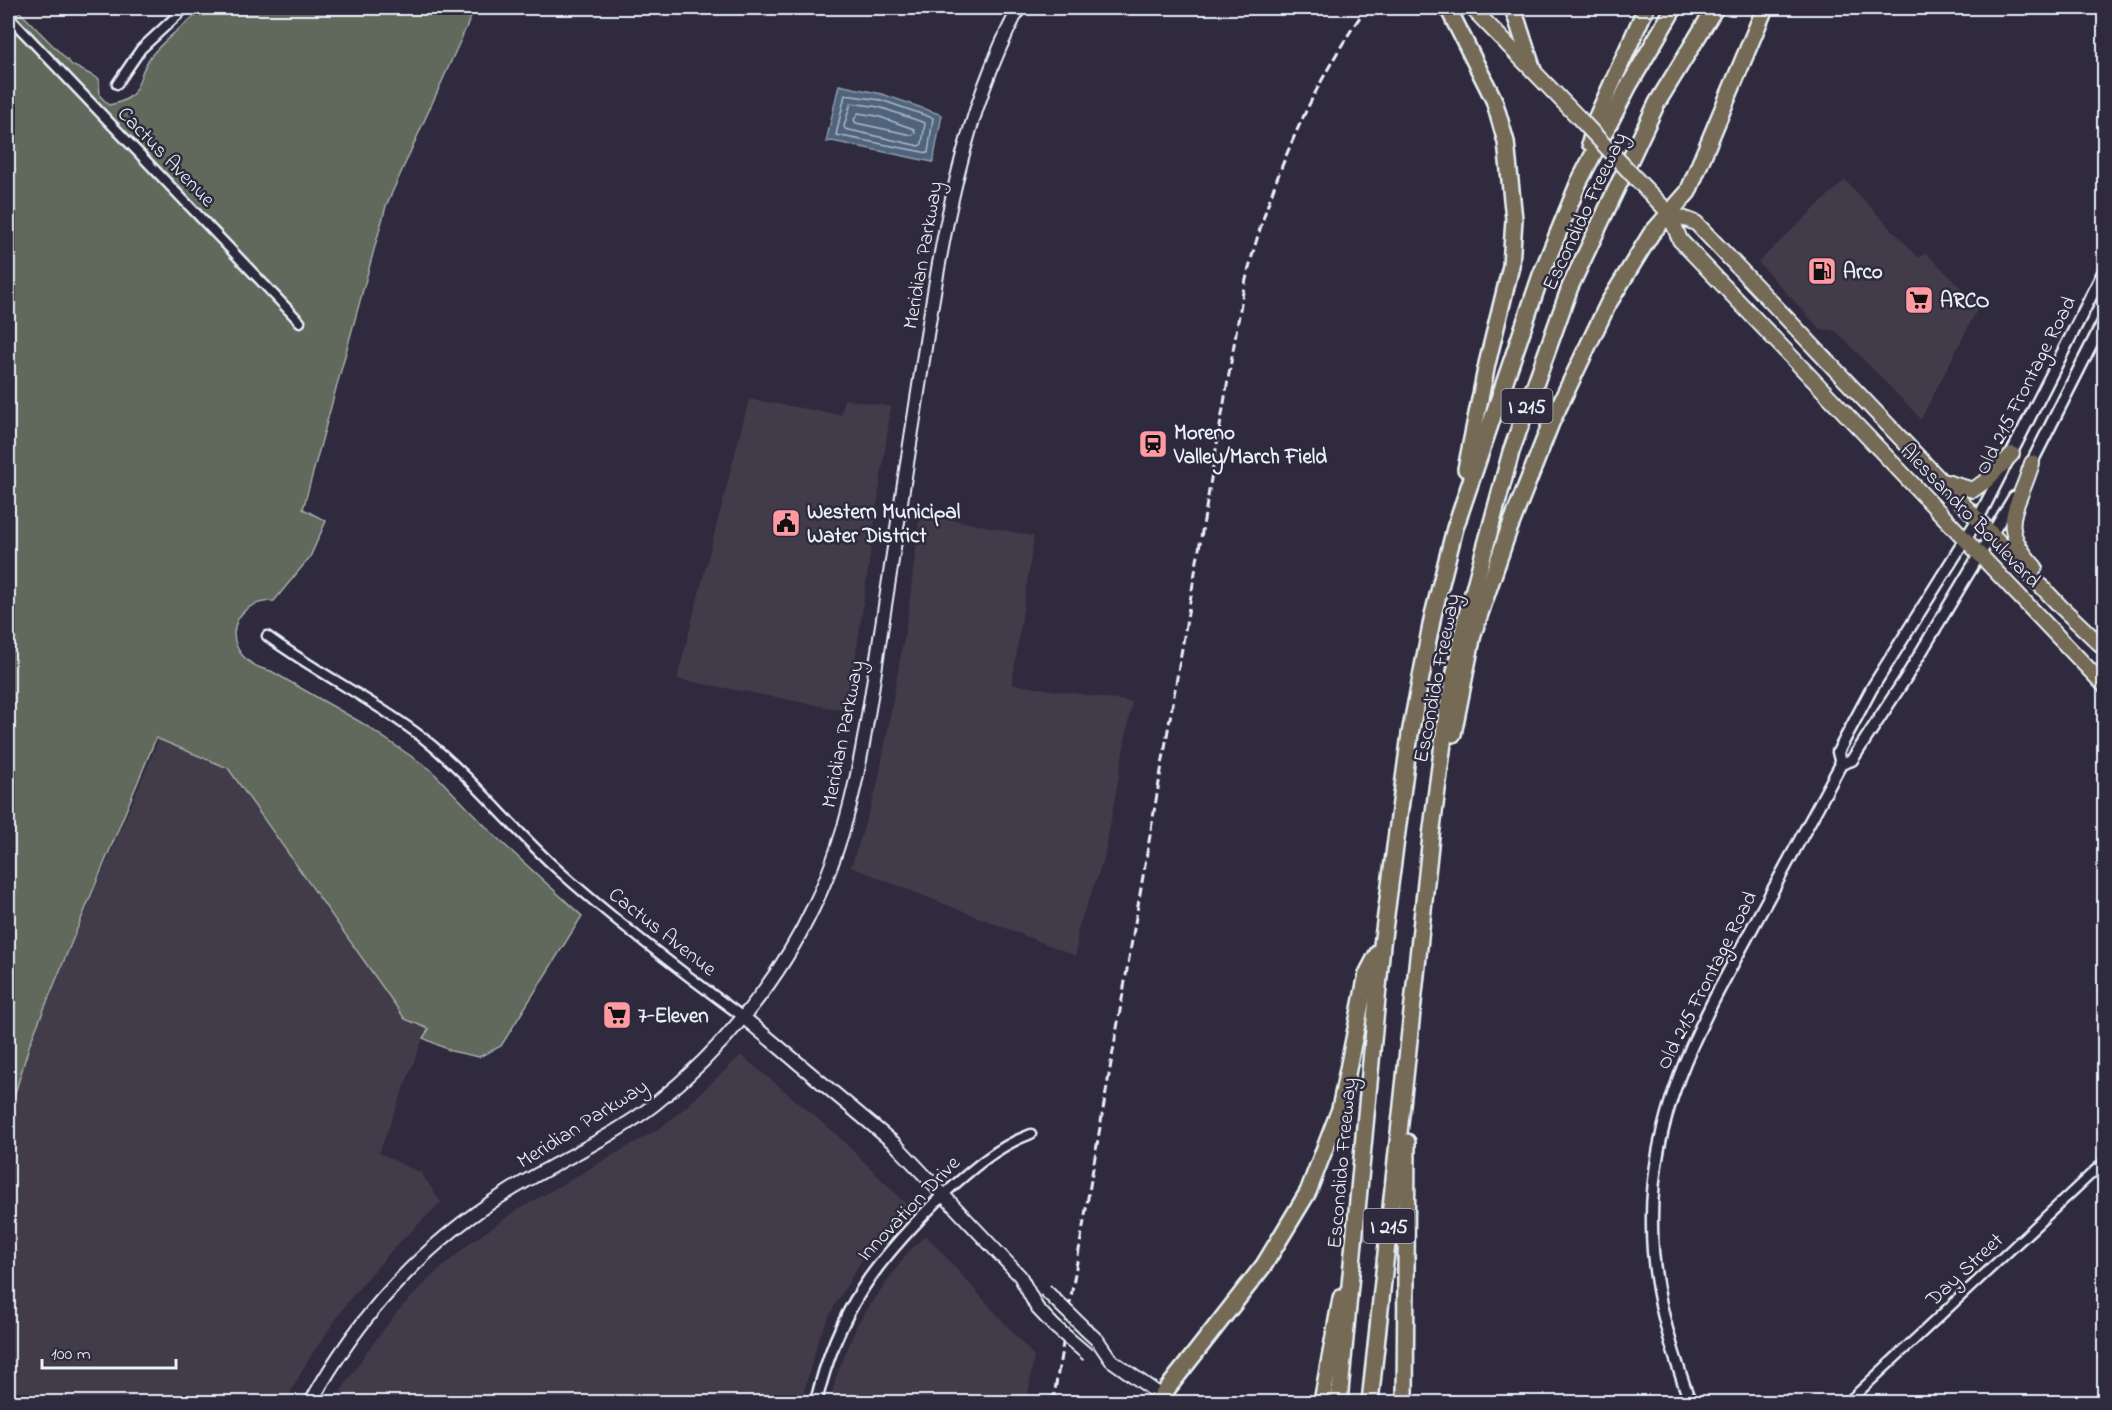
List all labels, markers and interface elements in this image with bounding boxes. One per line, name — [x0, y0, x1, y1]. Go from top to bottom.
street label: Cactus Avenue — [110, 100, 222, 215]
street label: Escondido Freeway — [1536, 128, 1637, 297]
street label: Meridian Parkway — [896, 179, 954, 332]
fuel station icon: Arco — [1806, 255, 1838, 287]
place label: Arco — [1843, 258, 1883, 288]
supermarket icon: ARCO — [1903, 284, 1935, 316]
place label: ARCO — [1940, 287, 1990, 317]
street label: Old 215 Frontage Road — [1969, 291, 2087, 481]
road number: I 215 — [1502, 389, 1552, 423]
place label: Moreno Valley/March Field — [1173, 419, 1327, 475]
station icon: Moreno Valley/March Field — [1137, 428, 1169, 460]
street label: Alessandro Boulevard — [1892, 437, 2047, 596]
place label: Western Municipal Water District — [807, 498, 961, 552]
public building icon: Western Municipal Water District — [770, 507, 802, 539]
street label: Escondido Freeway — [1407, 591, 1471, 766]
street label: Meridian Parkway — [815, 658, 875, 811]
street label: Cactus Avenue — [601, 881, 723, 985]
street label: Old 215 Frontage Road — [1650, 886, 1768, 1076]
supermarket icon: 7-Eleven — [601, 999, 633, 1031]
place label: 7-Eleven — [638, 1002, 709, 1032]
street label: Meridian Parkway — [512, 1072, 656, 1179]
street label: Escondido Freeway — [1321, 1076, 1367, 1250]
street label: Innovation Drive — [851, 1149, 968, 1269]
road number: I 215 — [1364, 1209, 1414, 1243]
street label: Day Street — [1919, 1227, 2012, 1317]
scale bar — [42, 1332, 176, 1370]
text: 100 m — [51, 1342, 91, 1368]

